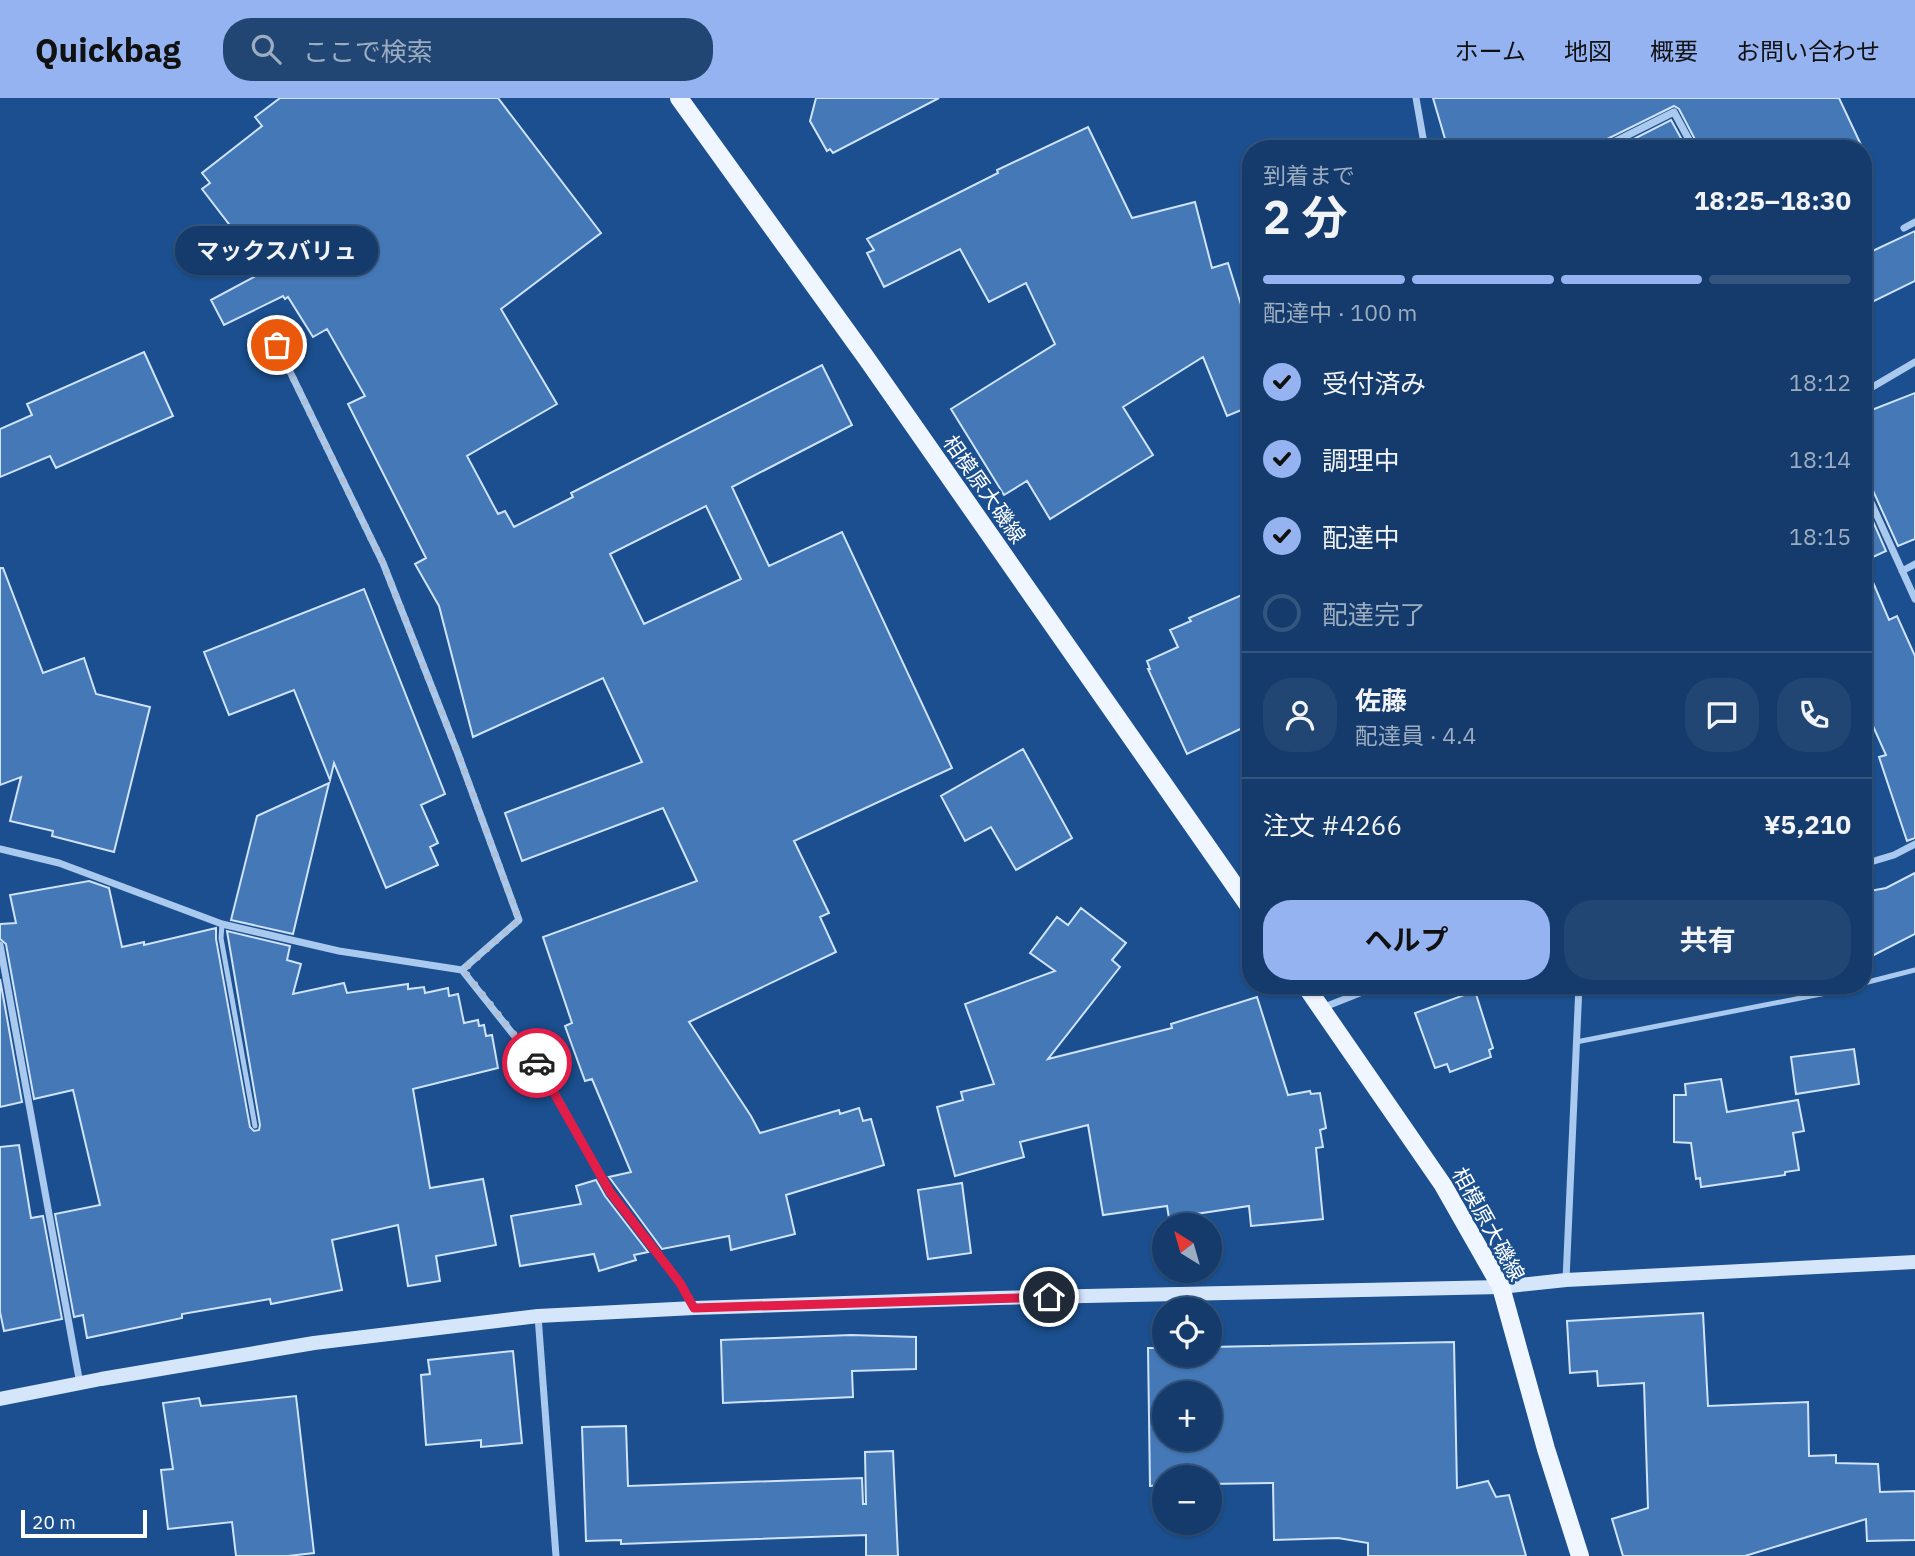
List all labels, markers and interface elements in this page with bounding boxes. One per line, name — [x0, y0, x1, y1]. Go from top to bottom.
search box — [223, 18, 713, 81]
text: Quickbag — [35, 28, 181, 71]
icon: search — [247, 30, 285, 68]
text: ここで検索 — [303, 34, 433, 68]
text: ホーム — [1455, 35, 1526, 67]
text: 地図 — [1564, 35, 1612, 67]
text: 概要 — [1650, 35, 1698, 67]
text: お問い合わせ — [1736, 35, 1880, 67]
text: 到着まで — [1263, 160, 1355, 190]
text: 18:25–18:30 — [1694, 183, 1851, 217]
text: 2 分 — [1263, 187, 1347, 247]
callout: マックスバリュ — [176, 226, 378, 275]
text: マックスバリュ — [196, 235, 357, 265]
text: 配達中 · 100 m — [1263, 297, 1417, 327]
pin — [247, 315, 307, 375]
icon: bag — [258, 326, 296, 364]
icon: check — [1263, 363, 1301, 401]
text: 受付済み — [1322, 366, 1426, 400]
text: 18:12 — [1789, 367, 1851, 397]
street label: 相模原大磯線 — [937, 429, 1033, 549]
icon: check — [1263, 440, 1301, 478]
text: 調理中 — [1322, 443, 1400, 477]
text: 18:14 — [1789, 444, 1851, 474]
icon: check — [1263, 517, 1301, 555]
text: 配達中 — [1322, 520, 1400, 554]
text: 18:15 — [1789, 521, 1851, 551]
text: 配達完了 — [1322, 597, 1426, 631]
button: person — [1263, 678, 1337, 752]
button: chat — [1685, 678, 1759, 752]
button: phone — [1777, 678, 1851, 752]
text: 佐藤 — [1355, 683, 1407, 717]
text: 配達員 · 4.4 — [1355, 720, 1476, 750]
text: ¥5,210 — [1764, 807, 1851, 841]
text: 注文 #4266 — [1263, 808, 1402, 842]
button: ヘルプ — [1263, 900, 1550, 980]
button: 共有 — [1564, 900, 1851, 980]
courier — [502, 1028, 572, 1098]
icon: car — [518, 1044, 556, 1082]
street label: 相模原大磯線 — [1446, 1162, 1532, 1286]
north arrow — [1152, 1213, 1222, 1283]
map controls — [1152, 1213, 1222, 1535]
pin — [1019, 1267, 1079, 1327]
icon: home — [1030, 1278, 1068, 1316]
button: locate — [1152, 1297, 1222, 1367]
button: + — [1152, 1381, 1222, 1451]
button: − — [1152, 1465, 1222, 1535]
scale bar — [21, 1507, 147, 1539]
text: 20 m — [32, 1510, 76, 1534]

